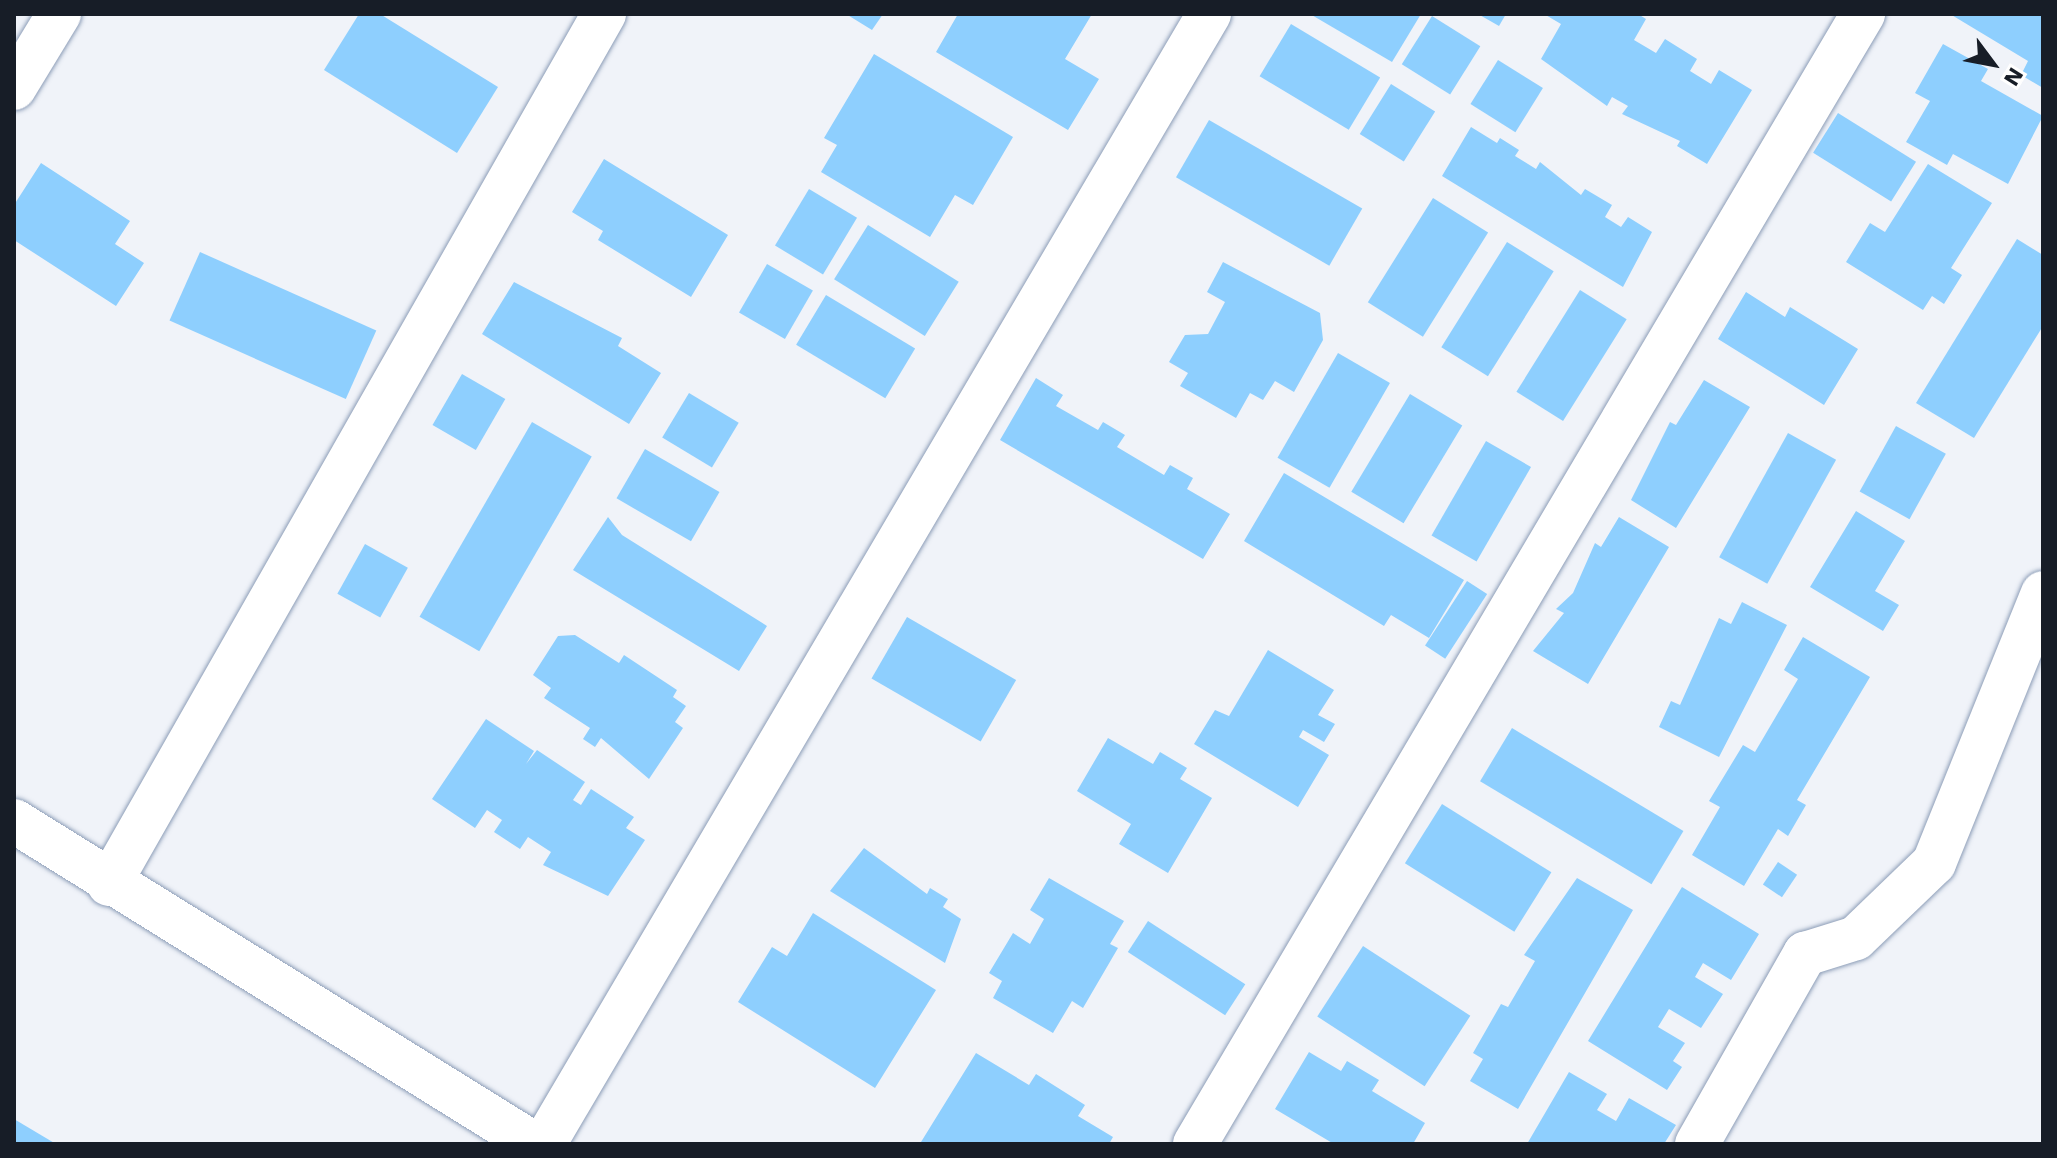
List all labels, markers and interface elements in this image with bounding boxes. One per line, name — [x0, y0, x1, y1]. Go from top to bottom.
north arrow — [1953, 24, 2033, 104]
text: N — [1999, 63, 2029, 91]

